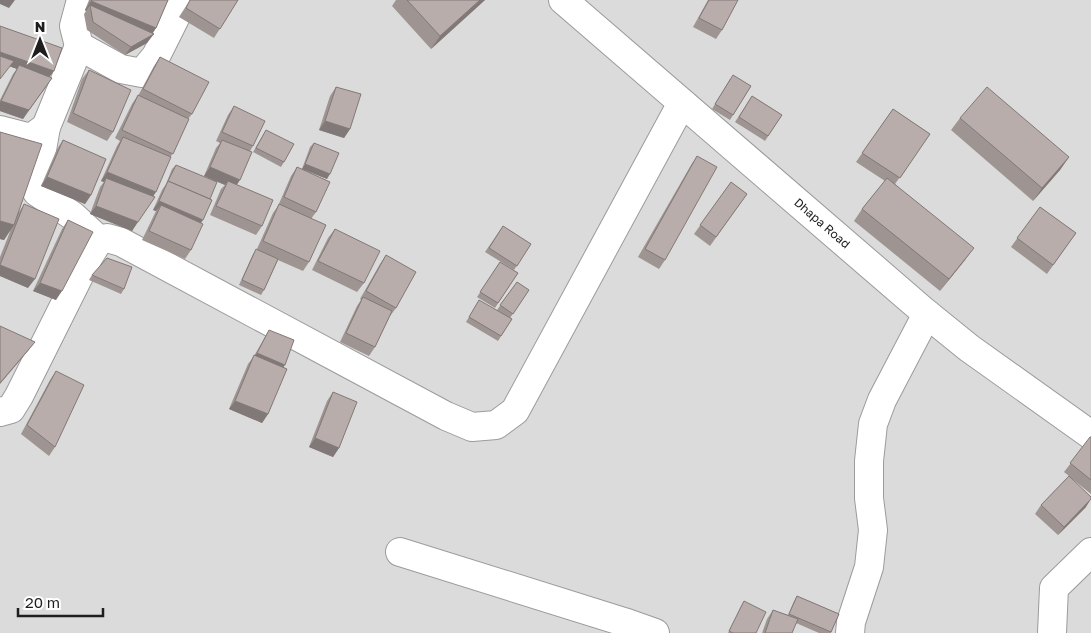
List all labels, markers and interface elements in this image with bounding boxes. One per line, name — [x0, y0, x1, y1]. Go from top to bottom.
north arrow — [15, 15, 65, 65]
text: N — [35, 18, 45, 35]
street label: Dhapa Road — [791, 195, 853, 251]
scale bar — [18, 586, 102, 618]
text: 20 m — [25, 593, 60, 611]

